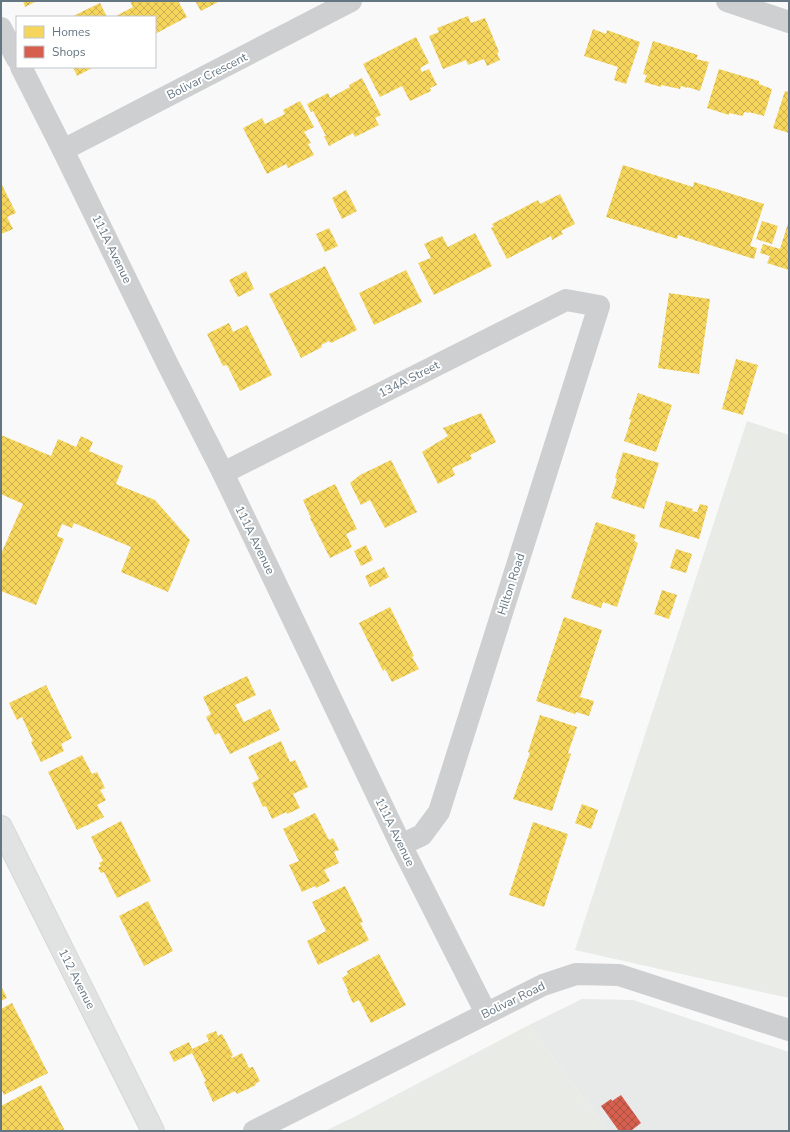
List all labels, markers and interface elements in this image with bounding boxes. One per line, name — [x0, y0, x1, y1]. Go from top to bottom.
legend — [16, 16, 156, 68]
text: Homes — [52, 24, 90, 40]
text: Shops — [52, 44, 86, 60]
street label: Bolivar Crescent — [164, 48, 251, 103]
street label: 111A Avenue — [89, 212, 135, 286]
street label: 134A Street — [376, 356, 443, 401]
street label: 111A Avenue — [232, 503, 278, 577]
street label: Hilton Road — [494, 551, 528, 617]
street label: 111A Avenue — [372, 795, 418, 869]
street label: 112 Avenue — [55, 946, 99, 1012]
street label: Bolivar Road — [479, 978, 547, 1022]

